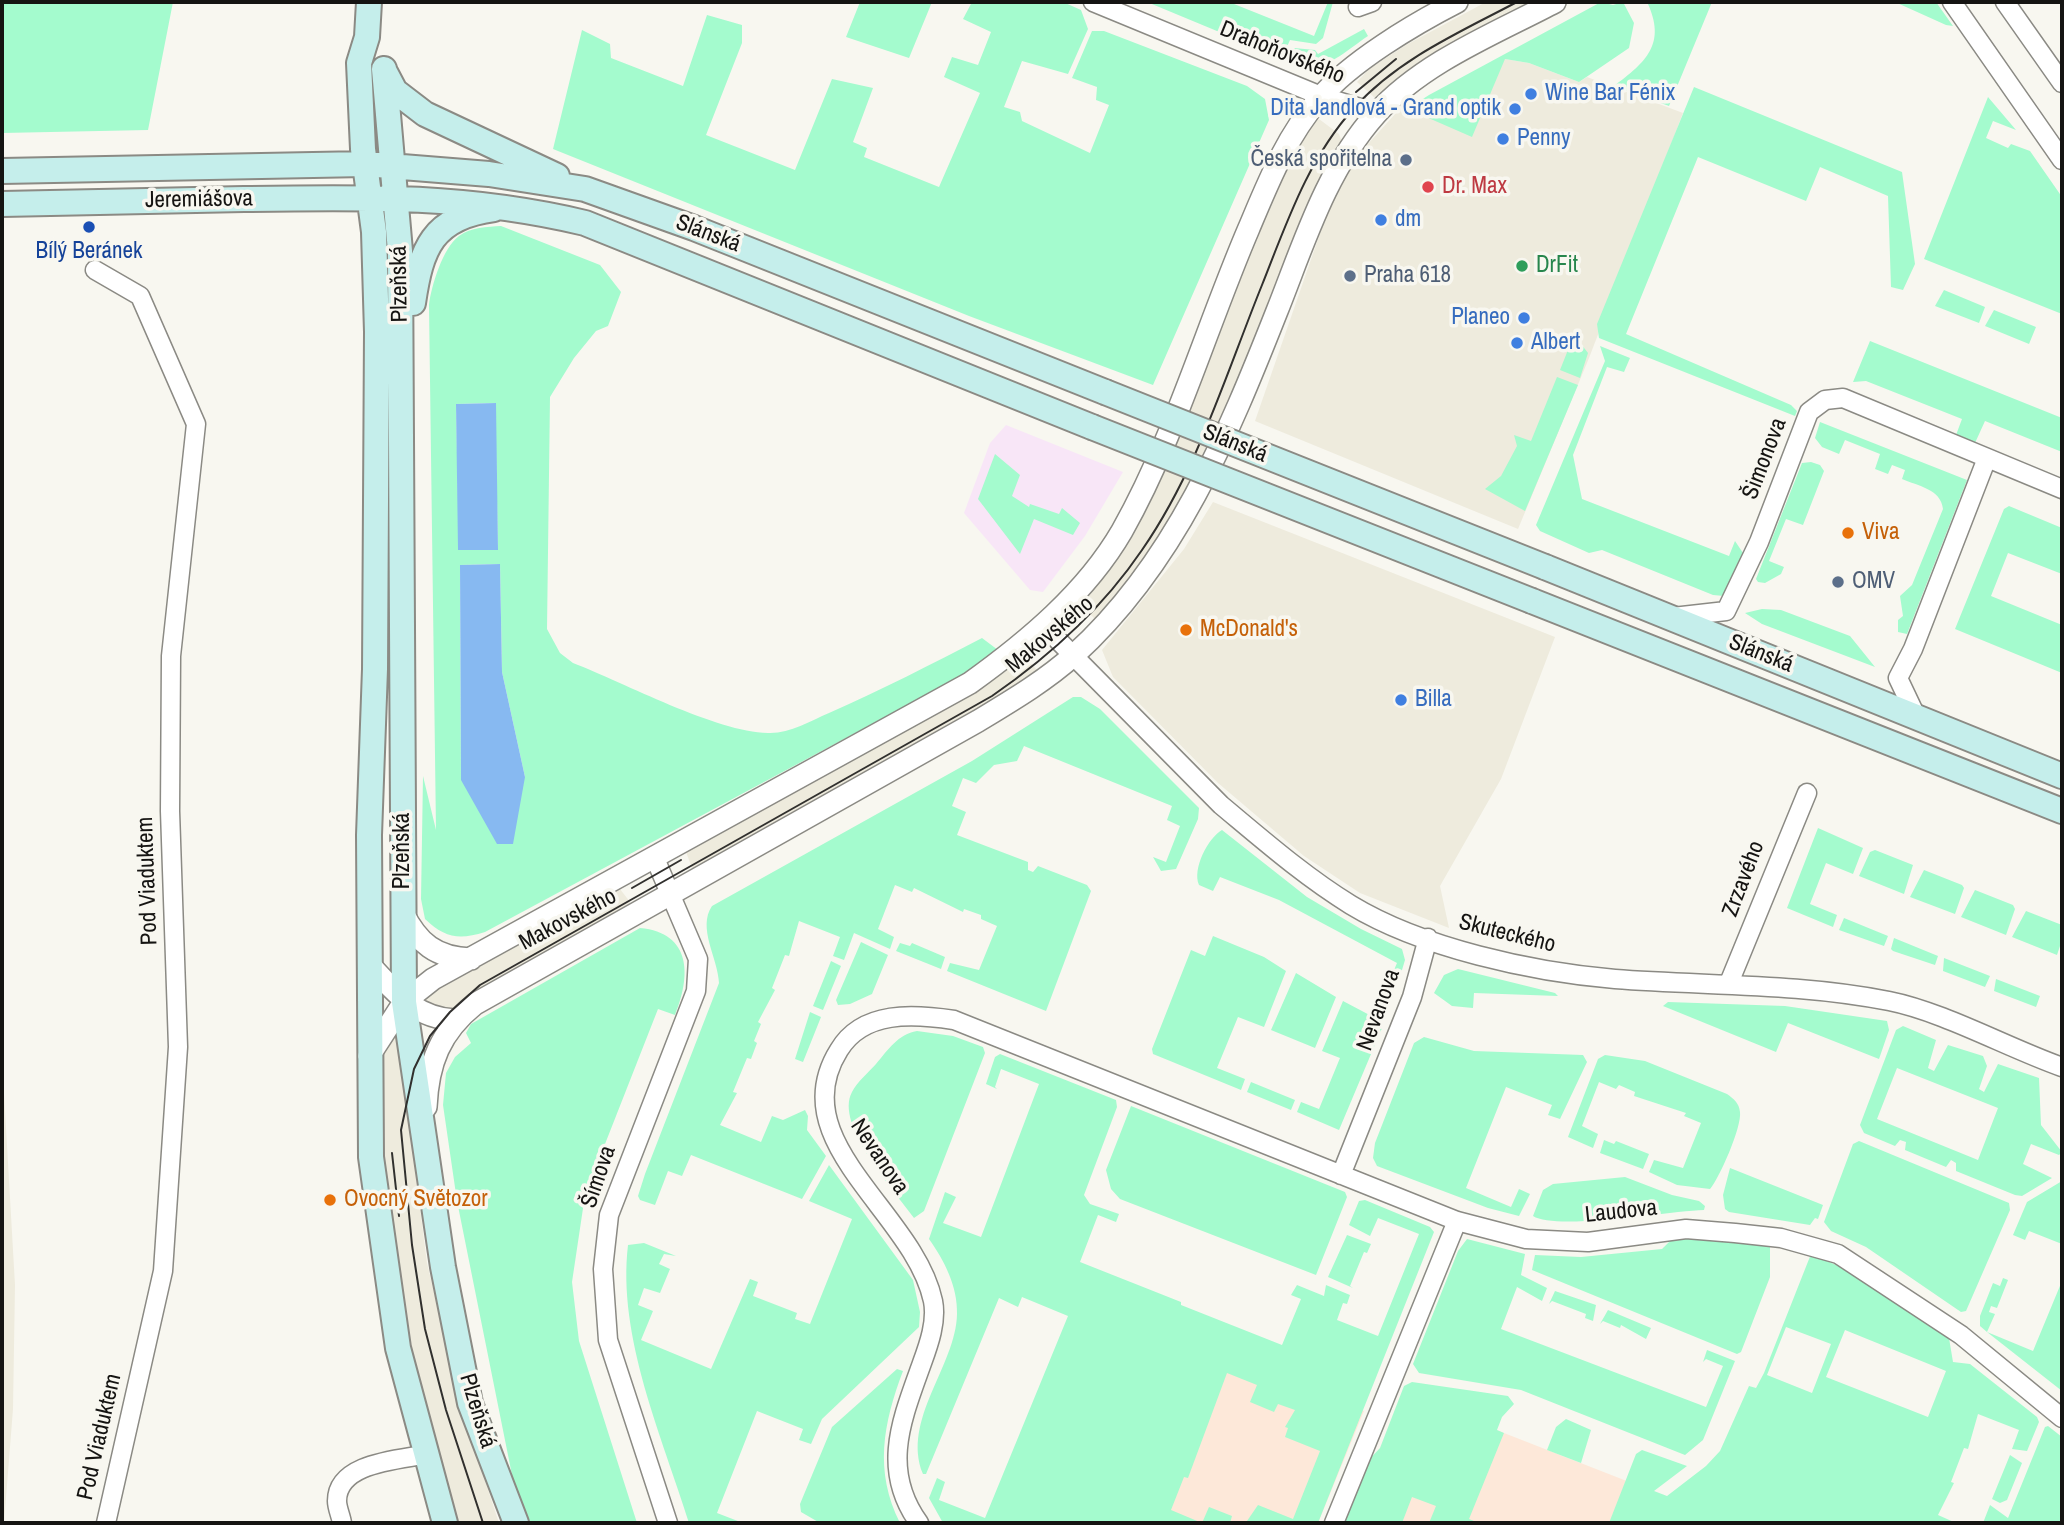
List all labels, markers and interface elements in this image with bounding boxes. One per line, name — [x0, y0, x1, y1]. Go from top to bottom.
street label: Drahoňovského — [1216, 15, 1348, 91]
place label: Wine Bar Fénix — [1545, 80, 1675, 108]
marker: Wine Bar Fénix — [1523, 86, 1539, 102]
place label: Dita Jandlová - Grand optik — [1270, 95, 1501, 123]
marker: Dita Jandlová - Grand optik — [1507, 101, 1523, 117]
place label: Penny — [1517, 125, 1570, 153]
marker: Penny — [1495, 131, 1511, 147]
place label: Česká spořitelna — [1250, 146, 1392, 174]
marker: Česká spořitelna — [1398, 152, 1414, 168]
place label: Dr. Max — [1442, 173, 1507, 201]
marker: Dr. Max — [1420, 179, 1436, 195]
street label: Jeremiášova — [145, 185, 253, 215]
place label: dm — [1395, 206, 1421, 234]
street label: Slánská — [672, 209, 744, 259]
marker: dm — [1373, 212, 1389, 228]
marker: Bílý Beránek — [81, 219, 97, 235]
place label: Bílý Beránek — [36, 238, 142, 266]
street label: Plzeňská — [386, 246, 414, 322]
place label: DrFit — [1536, 252, 1578, 280]
marker: DrFit — [1514, 258, 1530, 274]
place label: Praha 618 — [1364, 262, 1451, 290]
marker: Praha 618 — [1342, 268, 1358, 284]
place label: Planeo — [1451, 304, 1510, 332]
marker: Planeo — [1516, 310, 1532, 326]
place label: Albert — [1531, 329, 1580, 357]
marker: Albert — [1509, 335, 1525, 351]
street label: Šimonova — [1737, 414, 1793, 504]
street label: Slánská — [1199, 419, 1271, 469]
place label: Viva — [1862, 519, 1899, 547]
marker: Viva — [1840, 525, 1856, 541]
place label: OMV — [1852, 568, 1895, 596]
marker: OMV — [1830, 574, 1846, 590]
street label: Makovského — [1001, 590, 1099, 680]
place label: McDonald's — [1200, 616, 1298, 644]
marker: McDonald's — [1178, 622, 1194, 638]
street label: Slánská — [1725, 629, 1797, 679]
place label: Billa — [1415, 686, 1452, 714]
marker: Billa — [1393, 692, 1409, 708]
street label: Plzeňská — [389, 813, 417, 889]
street label: Pod Viaduktem — [132, 816, 164, 946]
street label: Zrzavého — [1717, 837, 1771, 921]
street label: Makovského — [515, 883, 621, 957]
street label: Skuteckého — [1456, 909, 1558, 959]
street label: Nevanova — [1352, 965, 1406, 1055]
street label: Nevanova — [844, 1114, 914, 1200]
street label: Šímova — [576, 1142, 622, 1212]
place label: Ovocný Světozor — [344, 1186, 488, 1214]
marker: Ovocný Světozor — [322, 1192, 338, 1208]
street label: Laudova — [1584, 1194, 1658, 1230]
street label: Plzeňská — [453, 1370, 501, 1452]
street label: Pod Viaduktem — [72, 1371, 128, 1503]

